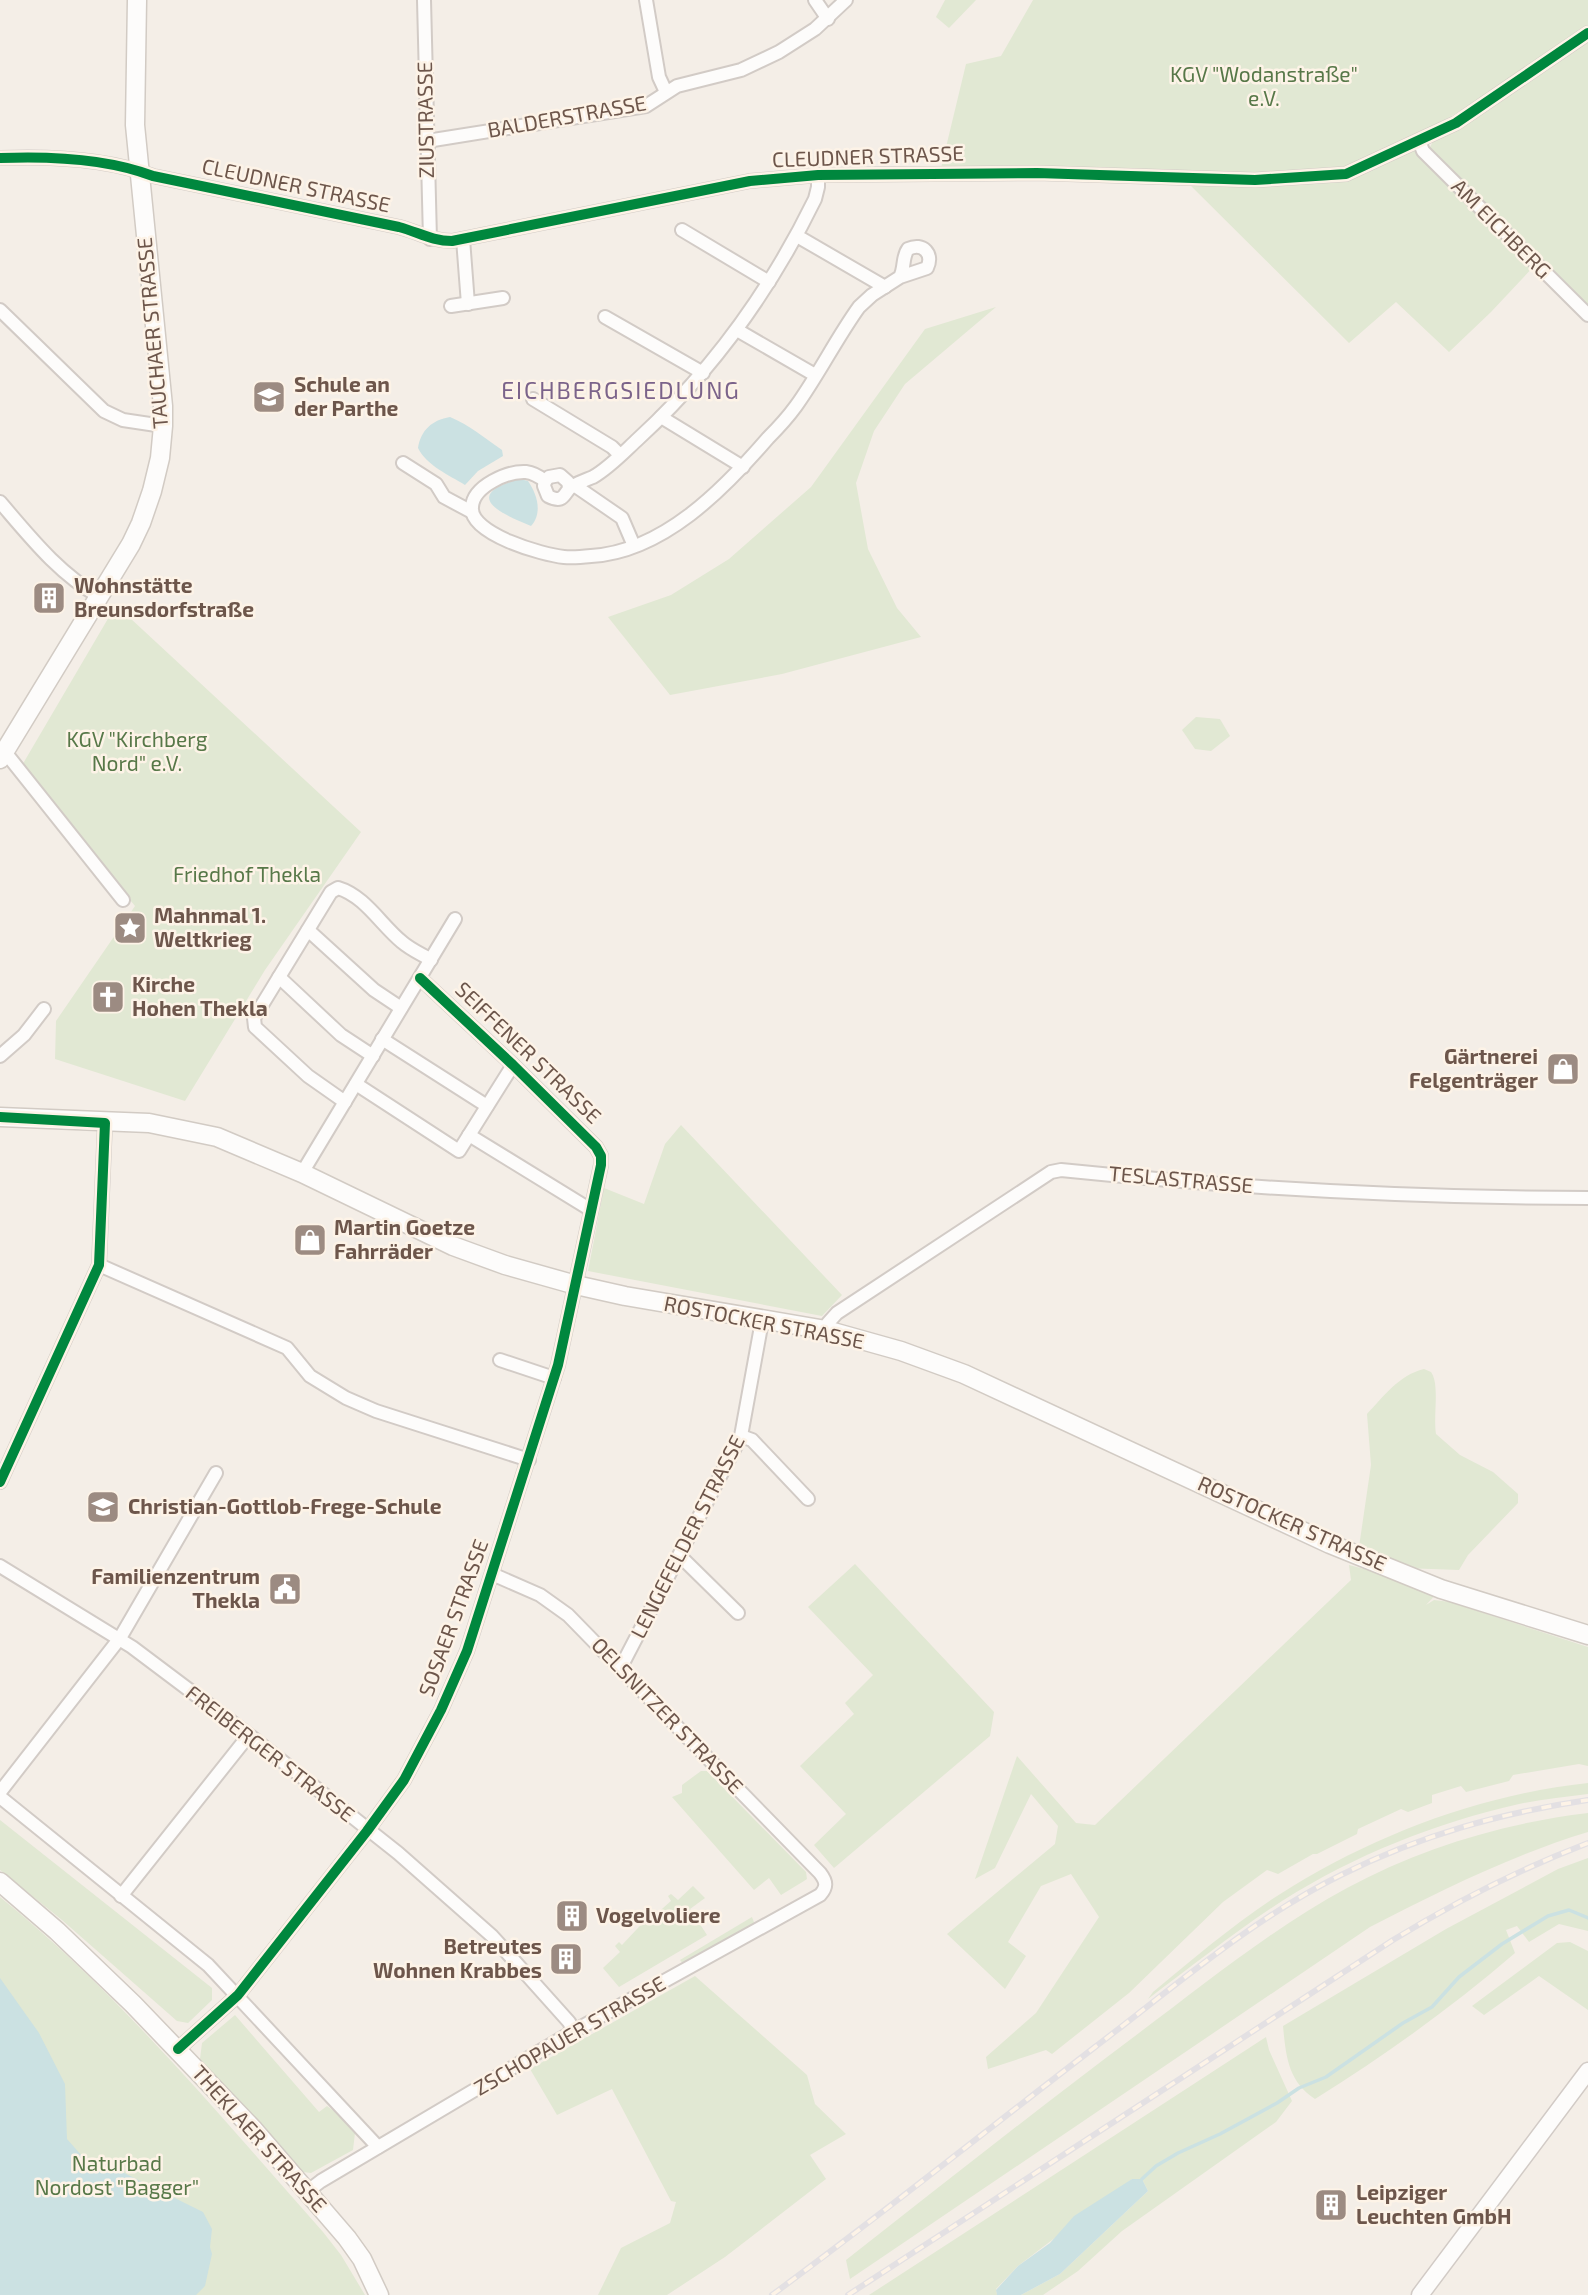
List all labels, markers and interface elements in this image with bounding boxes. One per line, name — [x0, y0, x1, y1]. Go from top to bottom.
street label: ZIUSTRASSE — [411, 61, 438, 179]
park label: KGV "Wodanstraße" e.V. — [1170, 61, 1358, 110]
street label: BALDERSTRASSE — [485, 89, 648, 142]
street label: CLEUDNER STRASSE — [772, 140, 964, 171]
street label: CLEUDNER STRASSE — [200, 152, 393, 217]
street label: AM EICHBERG — [1447, 173, 1557, 283]
street label: TAUCHAER STRASSE — [131, 237, 172, 430]
place label: Schule an der Parthe — [294, 371, 399, 420]
district label: EICHBERGSIEDLUNG — [501, 376, 741, 404]
school or university icon: Schule an der Parthe — [250, 378, 288, 416]
place label: Wohnstätte Breunsdorfstraße — [74, 572, 254, 621]
building icon: Wohnstätte Breunsdorfstraße — [30, 579, 68, 617]
park label: KGV "Kirchberg Nord" e.V. — [67, 726, 208, 775]
park label: Friedhof Thekla — [173, 861, 321, 886]
place label: Mahnmal 1. Weltkrieg — [154, 902, 266, 951]
place icon: Mahnmal 1. Weltkrieg — [111, 909, 149, 947]
place label: Kirche Hohen Thekla — [132, 971, 268, 1020]
street label: SEIFFENER STRASSE — [451, 976, 607, 1128]
church icon: Kirche Hohen Thekla — [89, 978, 127, 1016]
place label: Gärtnerei Felgenträger — [1409, 1043, 1538, 1092]
shop icon: Gärtnerei Felgenträger — [1544, 1050, 1582, 1088]
street label: TESLASTRASSE — [1108, 1160, 1254, 1197]
place label: Martin Goetze Fahrräder — [334, 1214, 475, 1263]
shop icon: Martin Goetze Fahrräder — [291, 1221, 329, 1259]
street label: ROSTOCKER STRASSE — [662, 1290, 867, 1353]
street label: LENGEFELDER STRASSE — [624, 1430, 749, 1642]
street label: ROSTOCKER STRASSE — [1194, 1470, 1391, 1575]
school or university icon: Christian-Gottlob-Frege-Schule — [84, 1488, 122, 1526]
place label: Christian-Gottlob-Frege-Schule — [128, 1493, 442, 1518]
street label: SOSAER STRASSE — [413, 1535, 493, 1699]
place label: Familienzentrum Thekla — [91, 1563, 260, 1612]
public building icon: Familienzentrum Thekla — [266, 1570, 304, 1608]
street label: OELSNITZER STRASSE — [587, 1632, 749, 1798]
street label: FREIBERGER STRASSE — [182, 1679, 360, 1826]
building icon: Vogelvoliere — [553, 1897, 591, 1935]
place label: Vogelvoliere — [596, 1902, 721, 1927]
place label: Betreutes Wohnen Krabbes — [373, 1933, 542, 1982]
building icon: Betreutes Wohnen Krabbes — [547, 1940, 585, 1978]
street label: ZSCHOPAUER STRASSE — [469, 1970, 669, 2100]
street label: THEKLAER STRASSE — [188, 2059, 333, 2217]
park label: Naturbad Nordost "Bagger" — [35, 2150, 199, 2199]
place label: Leipziger Leuchten GmbH — [1356, 2179, 1512, 2228]
building icon: Leipziger Leuchten GmbH — [1312, 2186, 1350, 2224]

